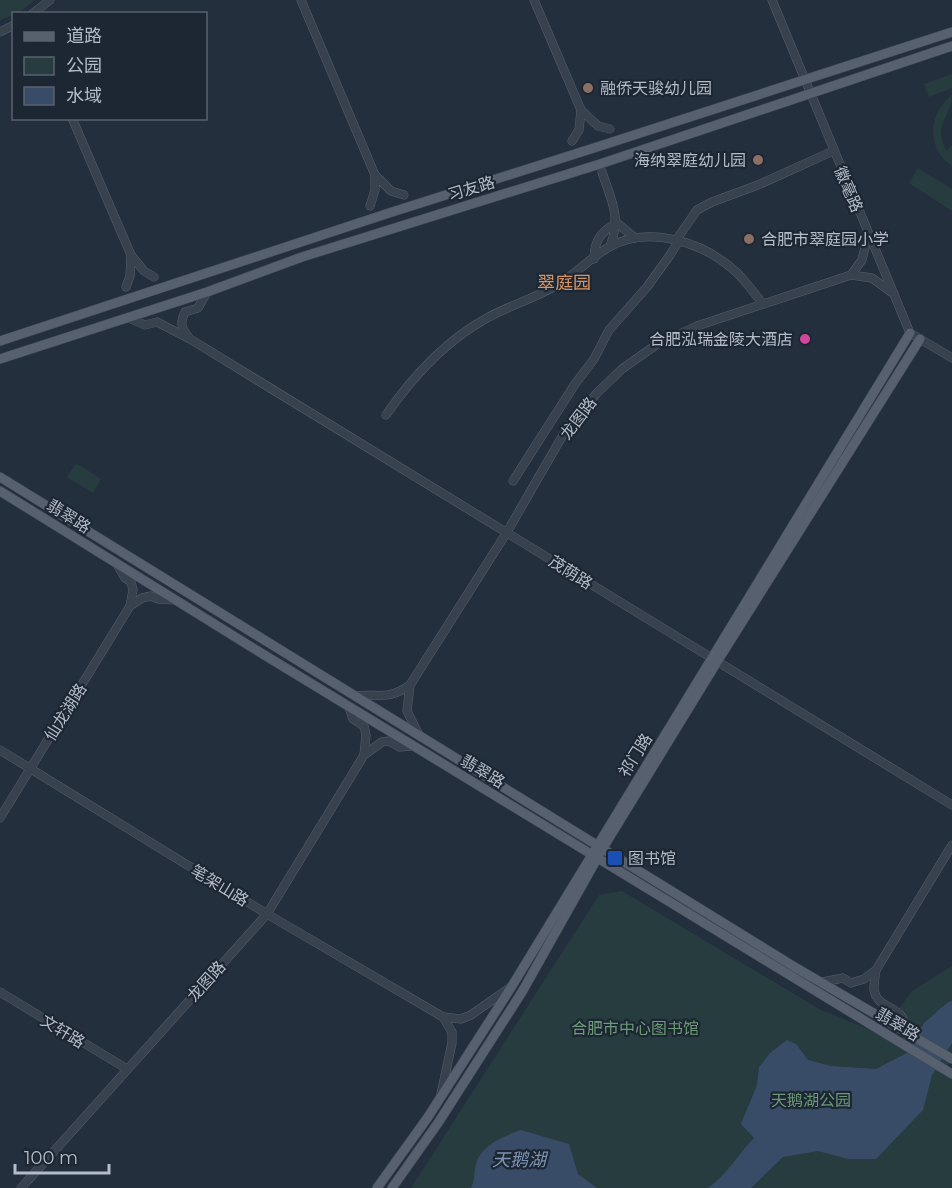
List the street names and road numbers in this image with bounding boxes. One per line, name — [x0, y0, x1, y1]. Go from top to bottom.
street label: 徽毫路 — [830, 163, 867, 215]
street label: 习友路 — [445, 172, 497, 205]
street label: 龙图路 — [556, 393, 600, 443]
street label: 翡翠路 — [43, 496, 94, 537]
street label: 茂荫路 — [545, 552, 596, 593]
street label: 仙龙湖路 — [40, 680, 90, 744]
street label: 祁门路 — [615, 730, 656, 781]
street label: 翡翠路 — [457, 751, 508, 792]
street label: 笔架山路 — [187, 861, 252, 910]
street label: 龙图路 — [183, 957, 229, 1006]
street label: 翡翠路 — [872, 1004, 923, 1045]
street label: 文轩路 — [37, 1011, 88, 1052]

